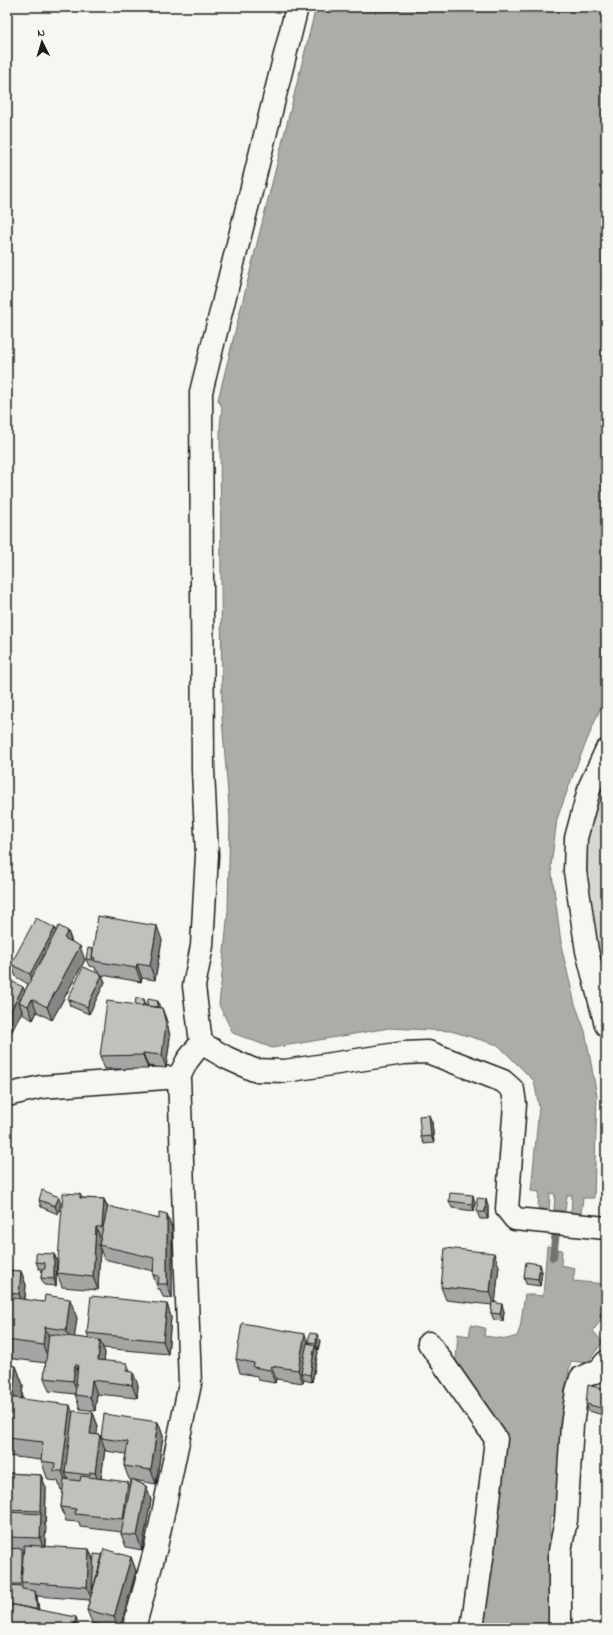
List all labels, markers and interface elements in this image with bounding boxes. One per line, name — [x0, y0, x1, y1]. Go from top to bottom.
north arrow — [22, 22, 62, 62]
text: N — [37, 25, 46, 41]

